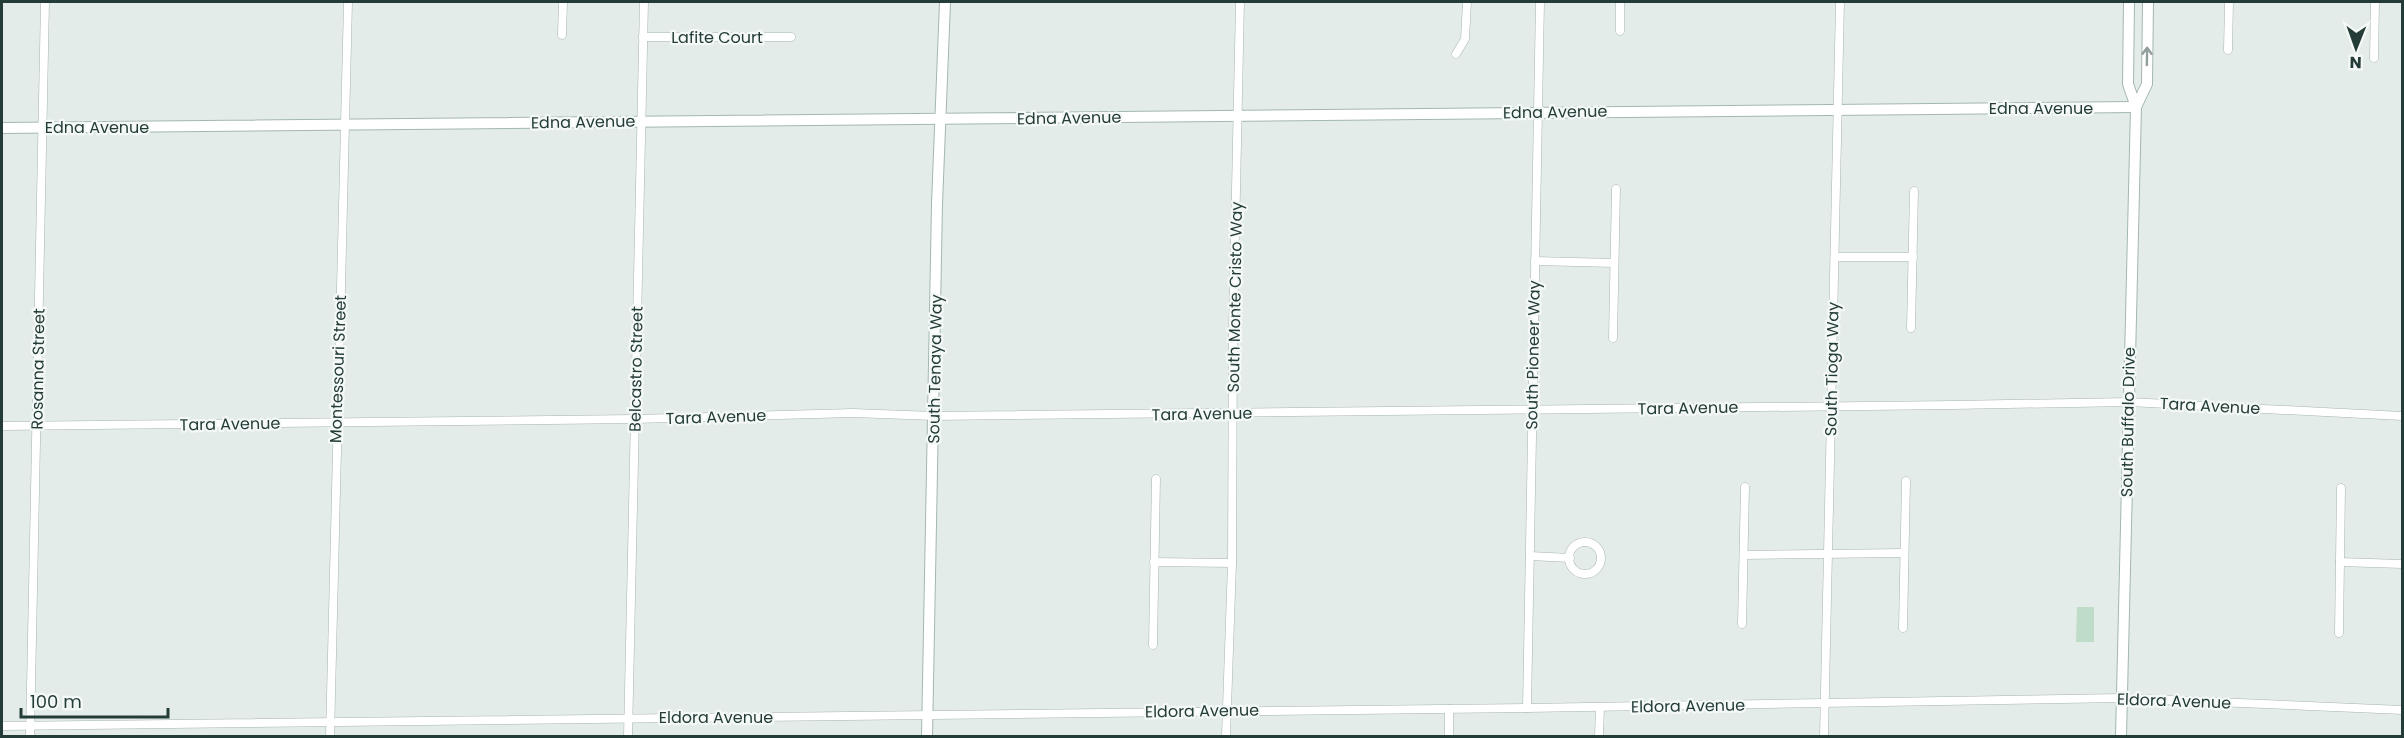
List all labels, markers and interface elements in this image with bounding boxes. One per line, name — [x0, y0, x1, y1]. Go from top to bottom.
north arrow — [2326, 18, 2386, 78]
street label: Lafite Court — [671, 26, 763, 49]
one-way arrow — [2141, 46, 2153, 66]
text: N — [2350, 51, 2362, 74]
street label: Edna Avenue — [1989, 97, 2093, 120]
street label: Edna Avenue — [1503, 100, 1607, 124]
street label: Edna Avenue — [1017, 106, 1121, 130]
street label: Edna Avenue — [531, 110, 635, 134]
street label: Edna Avenue — [45, 116, 149, 139]
street label: South Monte Cristo Way — [1222, 201, 1248, 393]
street label: South Pioneer Way — [1520, 280, 1546, 430]
street label: Montessouri Street — [324, 294, 352, 443]
street label: South Tenaya Way — [922, 294, 948, 444]
street label: South Tioga Way — [1819, 302, 1845, 436]
street label: Belcastro Street — [623, 306, 649, 432]
street label: Rosanna Street — [25, 308, 51, 430]
street label: South Buffalo Drive — [2115, 347, 2141, 497]
street label: Tara Avenue — [2159, 392, 2261, 420]
street label: Tara Avenue — [1638, 396, 1739, 420]
street label: Tara Avenue — [1152, 402, 1253, 426]
street label: Tara Avenue — [665, 404, 767, 430]
street label: Tara Avenue — [180, 412, 281, 436]
scale bar — [21, 681, 168, 719]
street label: Eldora Avenue — [2116, 688, 2232, 714]
text: 100 m — [30, 689, 82, 714]
street label: Eldora Avenue — [1631, 694, 1745, 718]
street label: Eldora Avenue — [1145, 699, 1259, 723]
street label: Eldora Avenue — [659, 706, 773, 729]

